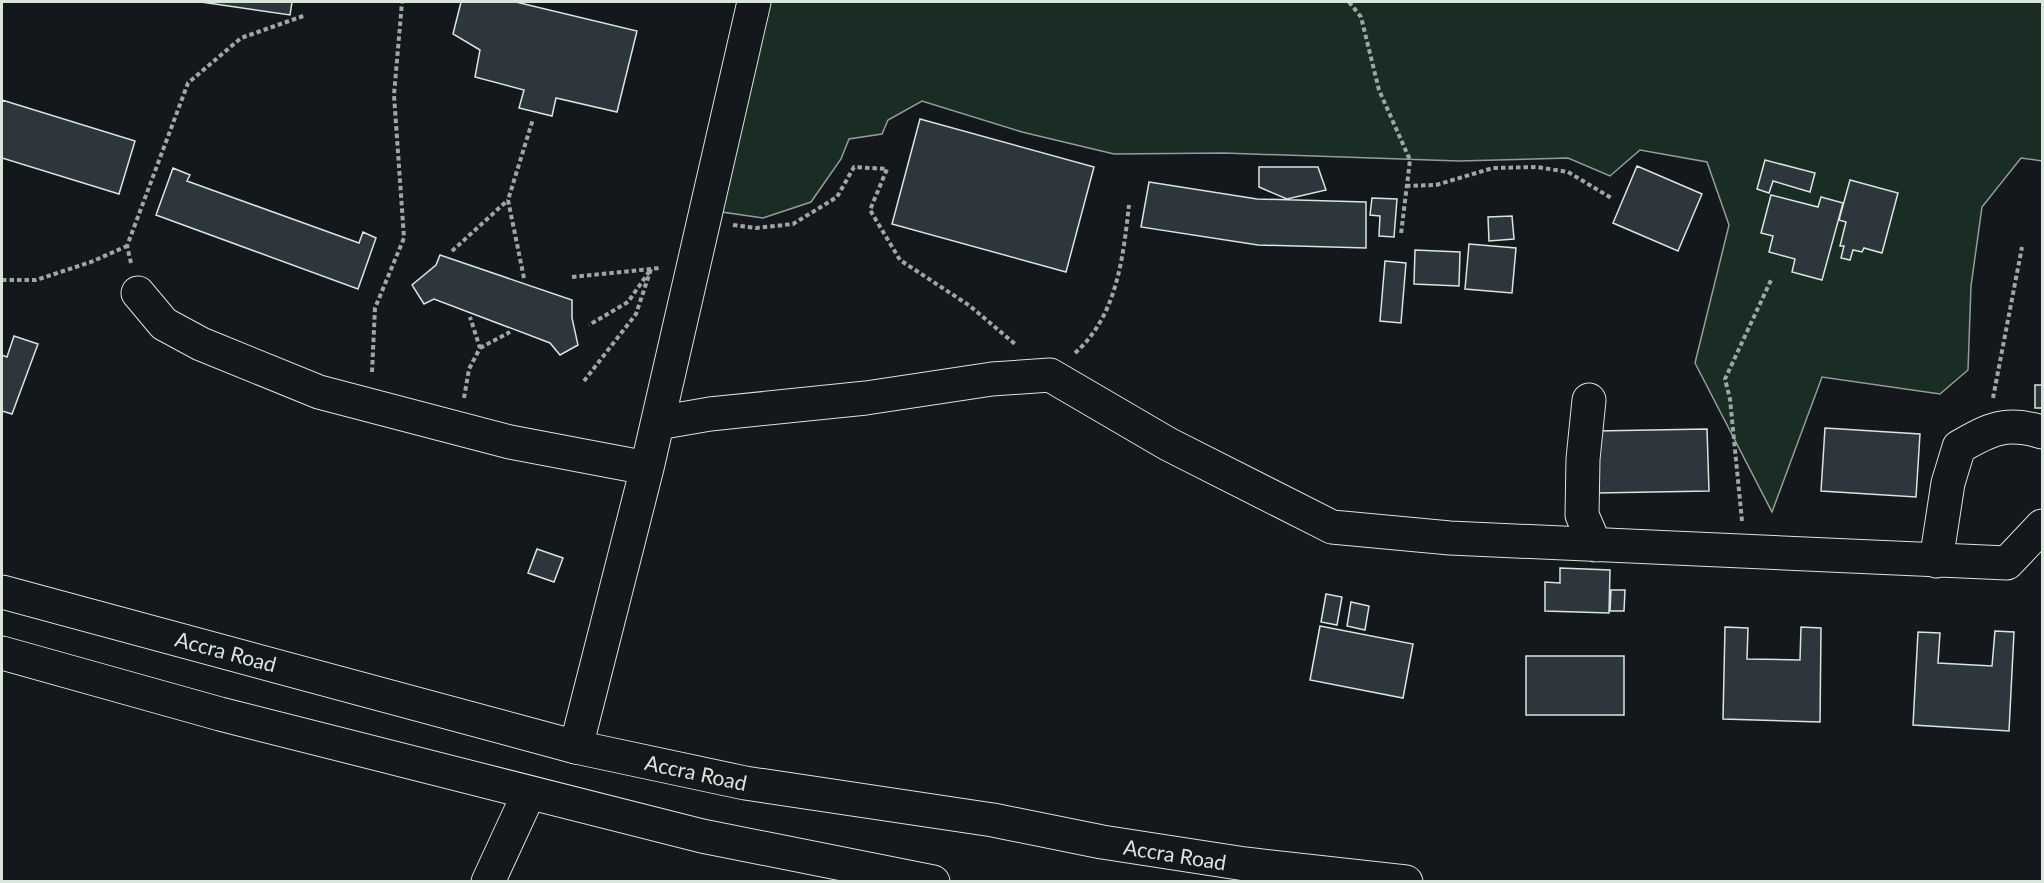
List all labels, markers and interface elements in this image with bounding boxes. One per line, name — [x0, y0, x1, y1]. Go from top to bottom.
street label: Accra Road — [173, 626, 279, 676]
street label: Accra Road — [643, 749, 749, 795]
street label: Accra Road — [1122, 834, 1228, 874]

